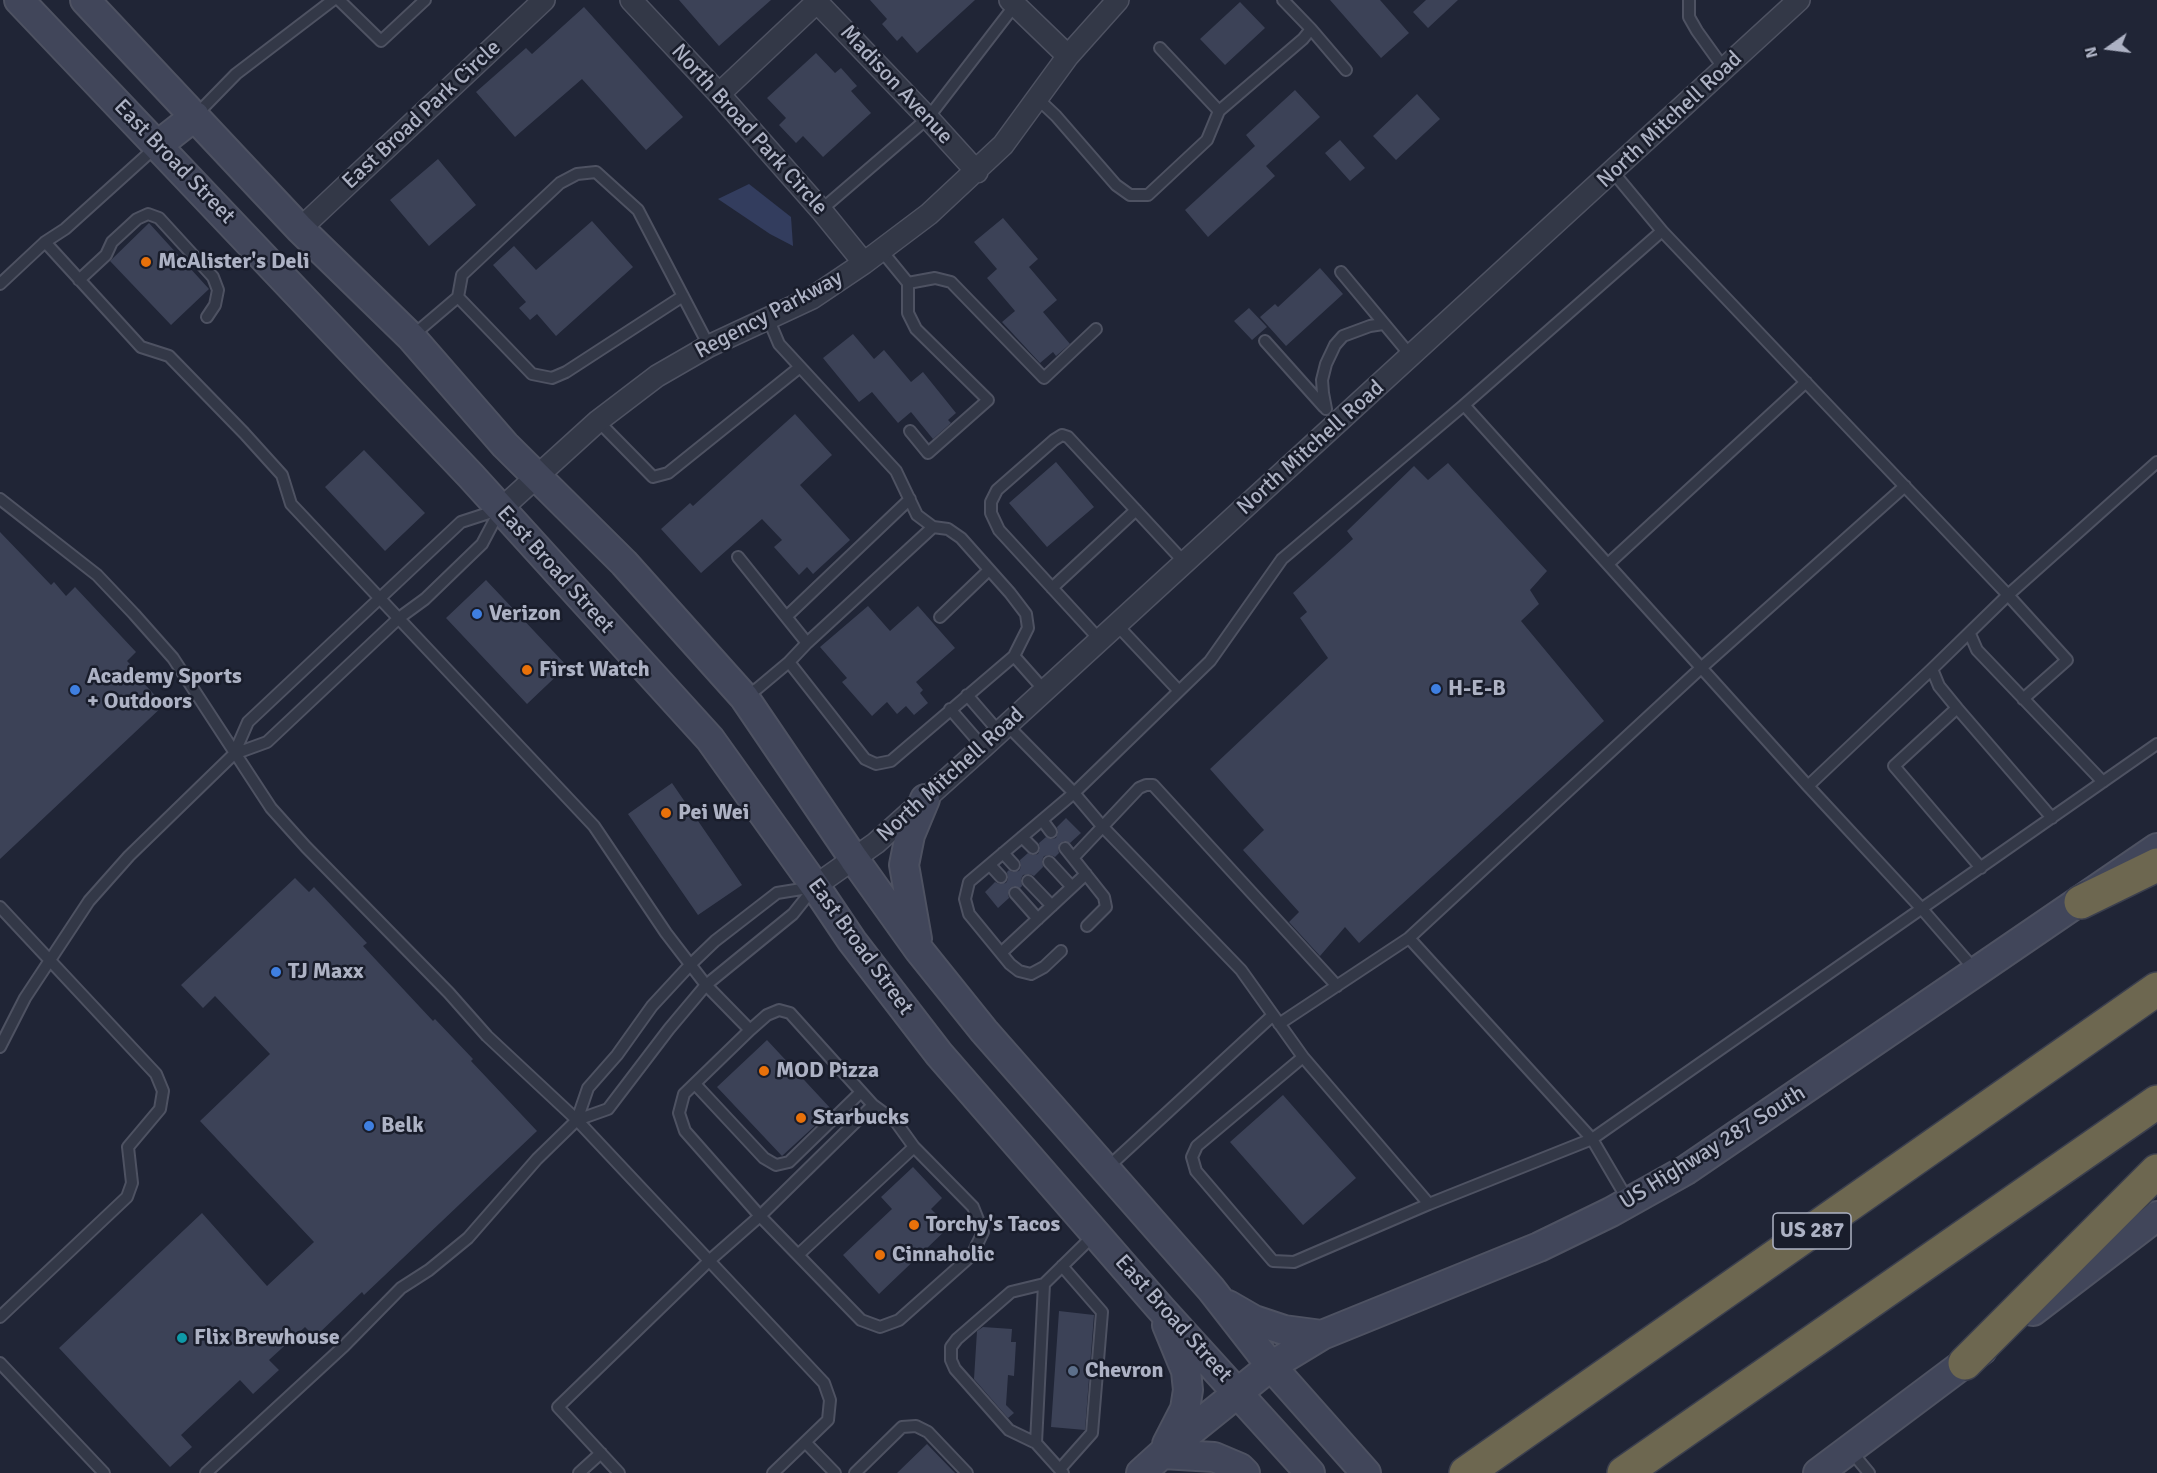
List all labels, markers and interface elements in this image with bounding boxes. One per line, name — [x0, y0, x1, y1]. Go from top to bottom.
north arrow — [2079, 18, 2139, 78]
street label: Madison Avenue — [834, 20, 958, 150]
street label: East Broad Park Circle — [337, 35, 507, 195]
street label: North Broad Park Circle — [665, 39, 833, 221]
text: N — [2080, 45, 2103, 60]
street label: North Mitchell Road — [1592, 46, 1748, 194]
street label: East Broad Street — [108, 94, 240, 230]
place label: McAlister's Deli — [158, 249, 310, 275]
marker: McAlister's Deli — [139, 255, 153, 269]
street label: Regency Parkway — [691, 265, 847, 365]
street label: North Mitchell Road — [1232, 375, 1390, 521]
street label: East Broad Street — [491, 501, 619, 639]
place label: Verizon — [489, 601, 561, 627]
marker: Verizon — [470, 607, 484, 621]
place label: First Watch — [539, 657, 650, 683]
marker: First Watch — [520, 663, 534, 677]
place label: Academy Sports + Outdoors — [87, 664, 242, 716]
place label: H-E-B — [1448, 676, 1506, 702]
marker: H-E-B — [1429, 682, 1443, 696]
marker: Academy Sports + Outdoors — [68, 683, 82, 697]
street label: North Mitchell Road — [872, 702, 1030, 848]
place label: Pei Wei — [678, 800, 749, 826]
marker: Pei Wei — [659, 806, 673, 820]
street label: East Broad Street — [802, 873, 918, 1021]
place label: TJ Maxx — [288, 959, 364, 985]
marker: TJ Maxx — [269, 965, 283, 979]
place label: MOD Pizza — [776, 1058, 879, 1084]
marker: MOD Pizza — [757, 1064, 771, 1078]
street label: US Highway 287 South — [1616, 1080, 1810, 1216]
place label: Starbucks — [813, 1105, 909, 1131]
marker: Starbucks — [794, 1111, 808, 1125]
place label: Belk — [381, 1113, 424, 1139]
marker: Belk — [362, 1119, 376, 1133]
place label: Torchy's Tacos — [926, 1212, 1060, 1238]
road number: US 287 — [1773, 1213, 1851, 1249]
marker: Torchy's Tacos — [907, 1218, 921, 1232]
place label: Cinnaholic — [892, 1242, 994, 1268]
marker: Cinnaholic — [873, 1248, 887, 1262]
street label: East Broad Street — [1109, 1250, 1237, 1388]
place label: Flix Brewhouse — [194, 1325, 340, 1351]
marker: Flix Brewhouse — [175, 1331, 189, 1345]
place label: Chevron — [1085, 1358, 1164, 1384]
marker: Chevron — [1066, 1364, 1080, 1378]

